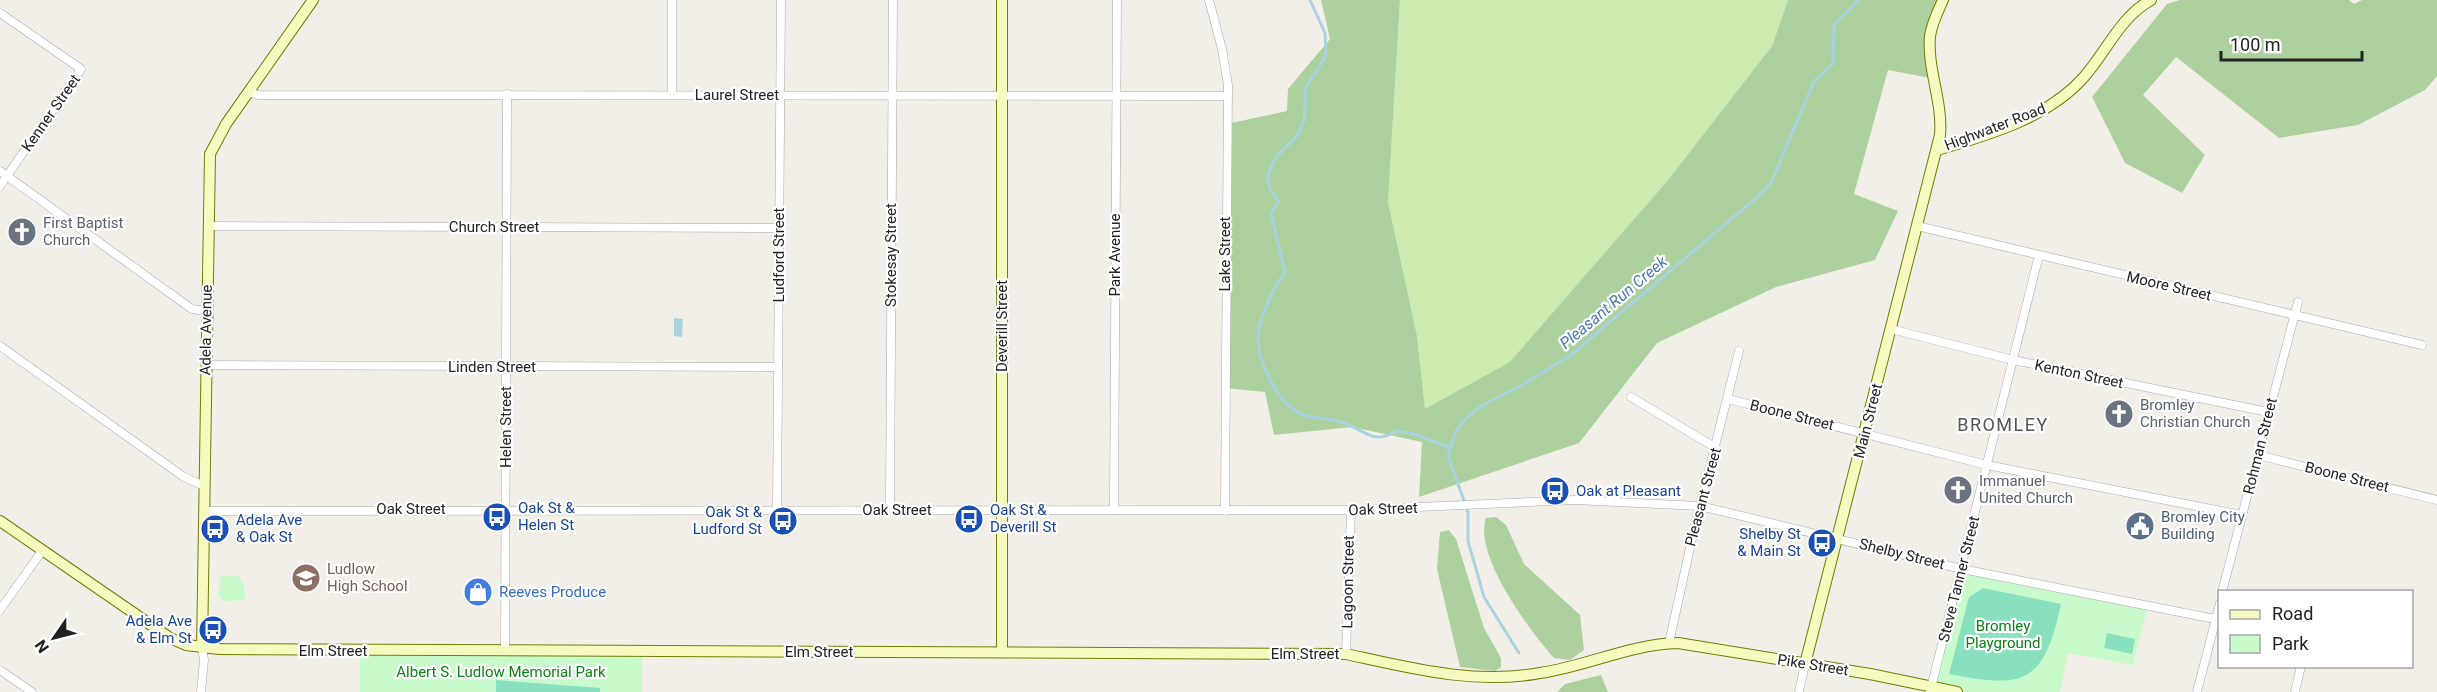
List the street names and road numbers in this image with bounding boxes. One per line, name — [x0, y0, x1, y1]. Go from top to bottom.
street label: Kenner Street — [18, 71, 84, 155]
street label: Laurel Street — [695, 86, 779, 104]
street label: Highwater Road — [1942, 100, 2048, 154]
street label: Stokesay Street — [882, 203, 900, 307]
street label: Ludford Street — [770, 207, 788, 302]
street label: Park Avenue — [1106, 213, 1124, 297]
street label: Lake Street — [1216, 216, 1234, 291]
street label: Church Street — [449, 218, 539, 236]
street label: Moore Street — [2125, 268, 2213, 305]
street label: Deverill Street — [993, 280, 1011, 372]
street label: Adela Avenue — [196, 284, 216, 376]
street label: Kenton Street — [2033, 356, 2125, 392]
street label: Linden Street — [448, 358, 536, 376]
street label: Main Street — [1850, 382, 1886, 460]
street label: Helen Street — [497, 386, 515, 468]
street label: Boone Street — [1748, 396, 1836, 434]
street label: Rohman Street — [2239, 396, 2281, 496]
street label: Pleasant Street — [1681, 446, 1725, 548]
street label: Boone Street — [2303, 458, 2391, 496]
street label: Oak Street — [1348, 499, 1418, 519]
street label: Oak Street — [376, 500, 446, 518]
street label: Oak Street — [862, 501, 932, 519]
street label: Steve Tanner Street — [1935, 514, 1983, 644]
street label: Lagoon Street — [1338, 535, 1358, 629]
street label: Shelby Street — [1857, 535, 1947, 573]
street label: Elm Street — [299, 642, 367, 660]
street label: Elm Street — [785, 643, 853, 661]
street label: Elm Street — [1271, 645, 1339, 663]
street label: Pike Street — [1776, 650, 1850, 680]

